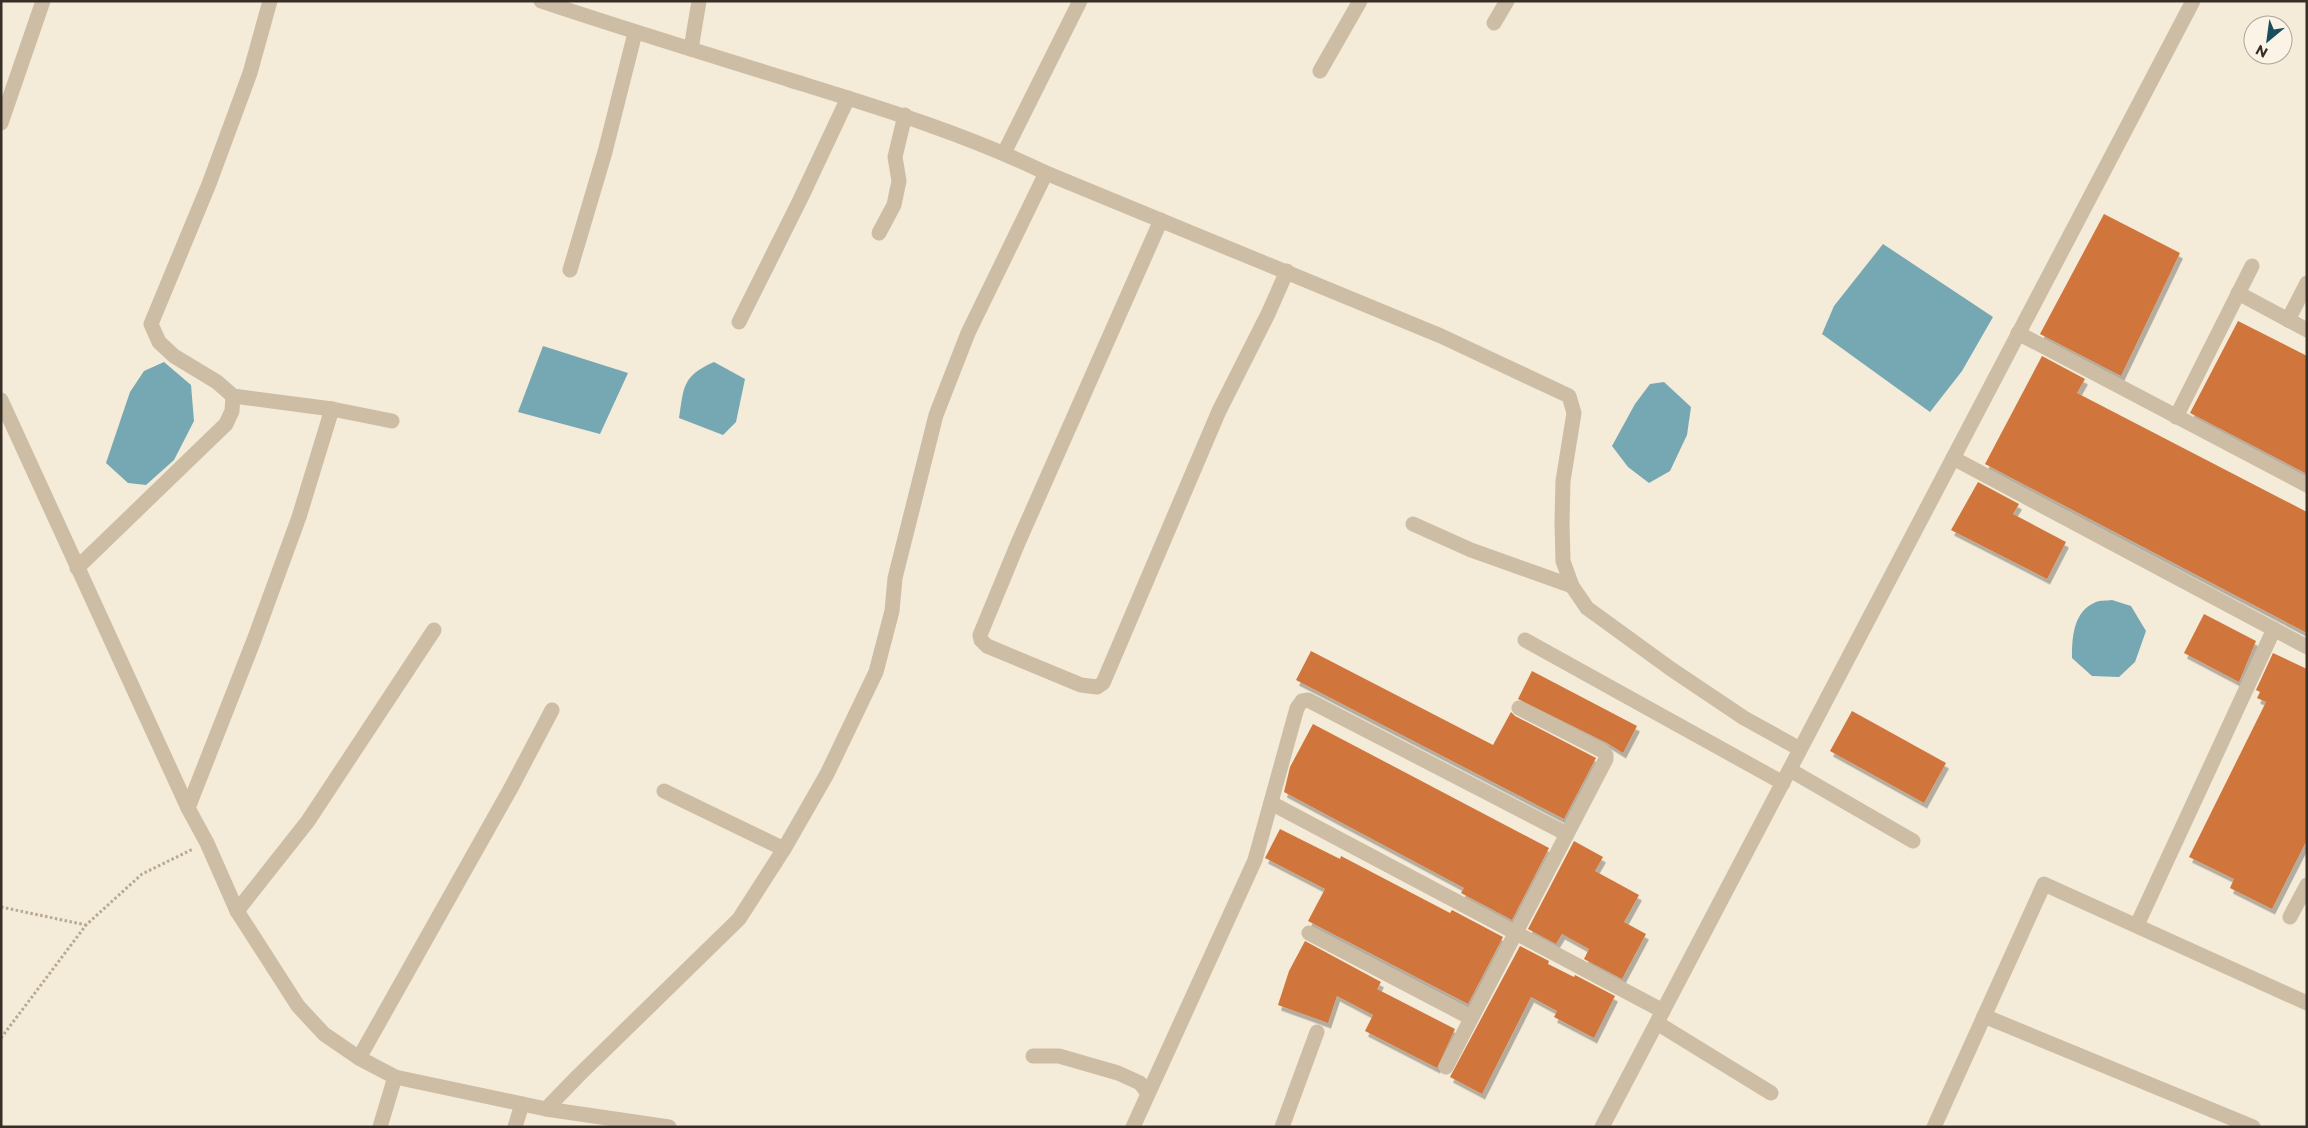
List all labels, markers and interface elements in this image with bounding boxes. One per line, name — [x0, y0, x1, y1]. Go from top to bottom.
north arrow — [2243, 15, 2293, 65]
text: N — [2252, 41, 2271, 62]

